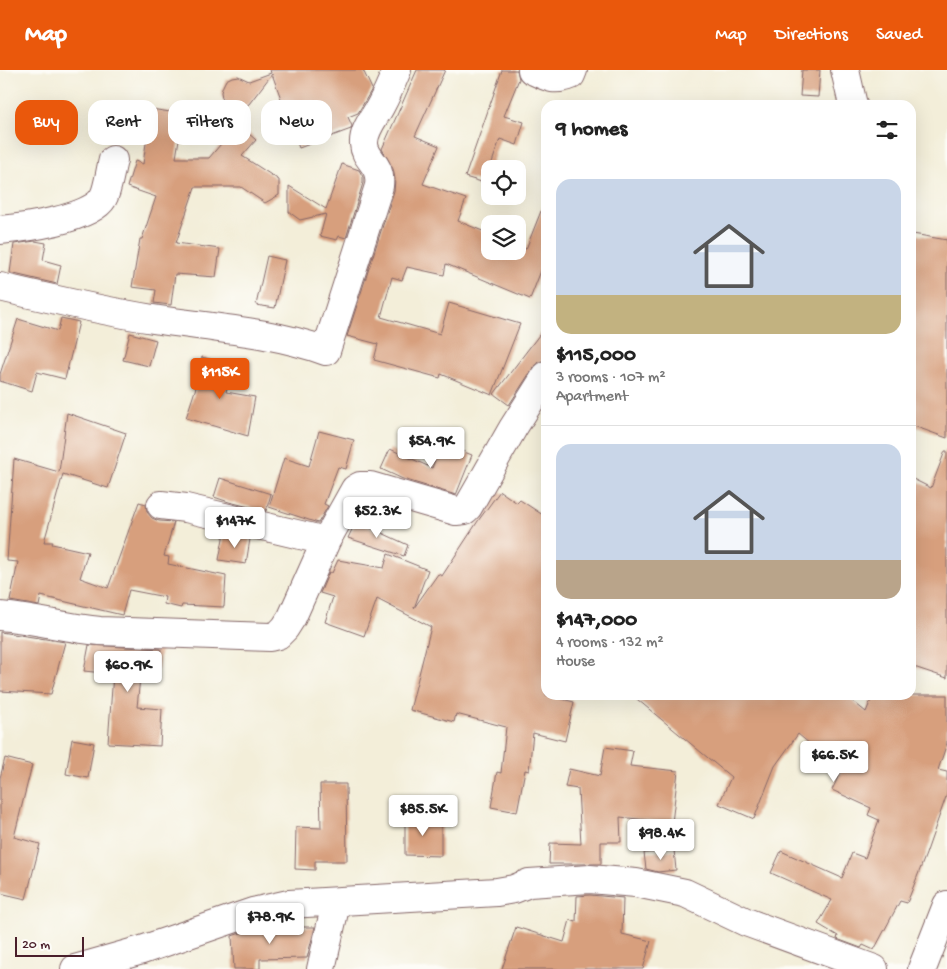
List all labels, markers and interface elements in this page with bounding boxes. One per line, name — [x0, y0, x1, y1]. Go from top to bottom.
text: Map — [25, 21, 67, 50]
text: Map — [715, 25, 747, 46]
text: Directions — [775, 25, 848, 46]
text: Saved — [876, 25, 922, 46]
chip: Buy — [15, 100, 78, 145]
chip: Rent — [88, 100, 158, 145]
chip: Filters — [168, 100, 251, 145]
chip: New — [261, 100, 332, 145]
icon: filters — [873, 116, 901, 144]
text: 9 homes — [556, 118, 627, 143]
map controls — [481, 160, 526, 260]
button: locate — [481, 160, 526, 205]
icon: home — [684, 211, 774, 301]
button: layers — [481, 215, 526, 260]
text: $115,000 — [556, 344, 636, 369]
pin: $115K — [185, 358, 255, 400]
text: $115K — [201, 364, 239, 383]
text: 3 rooms · 107 m² — [556, 369, 666, 388]
text: Apartment — [556, 388, 628, 407]
pin: $54.9K — [390, 426, 472, 469]
text: $54.9K — [408, 433, 454, 452]
icon: home — [684, 477, 774, 567]
pin: $52.3K — [336, 496, 418, 539]
text: $52.3K — [354, 503, 400, 522]
pin: $147K — [200, 506, 270, 549]
text: $147K — [216, 513, 254, 532]
text: $147,000 — [556, 609, 637, 634]
text: 4 rooms · 132 m² — [556, 634, 664, 653]
pin: $60.9K — [87, 650, 169, 693]
text: House — [556, 653, 595, 672]
text: $60.9K — [105, 657, 151, 676]
pin: $66.5K — [793, 740, 875, 783]
text: $66.5K — [811, 747, 857, 766]
pin: $85.5K — [382, 794, 464, 837]
text: $85.5K — [400, 801, 446, 820]
pin: $98.4K — [620, 818, 702, 861]
text: $98.4K — [638, 825, 684, 844]
pin: $78.9K — [229, 902, 311, 945]
text: $78.9K — [247, 909, 293, 928]
scale bar — [15, 934, 84, 957]
text: 20 m — [22, 937, 50, 954]

